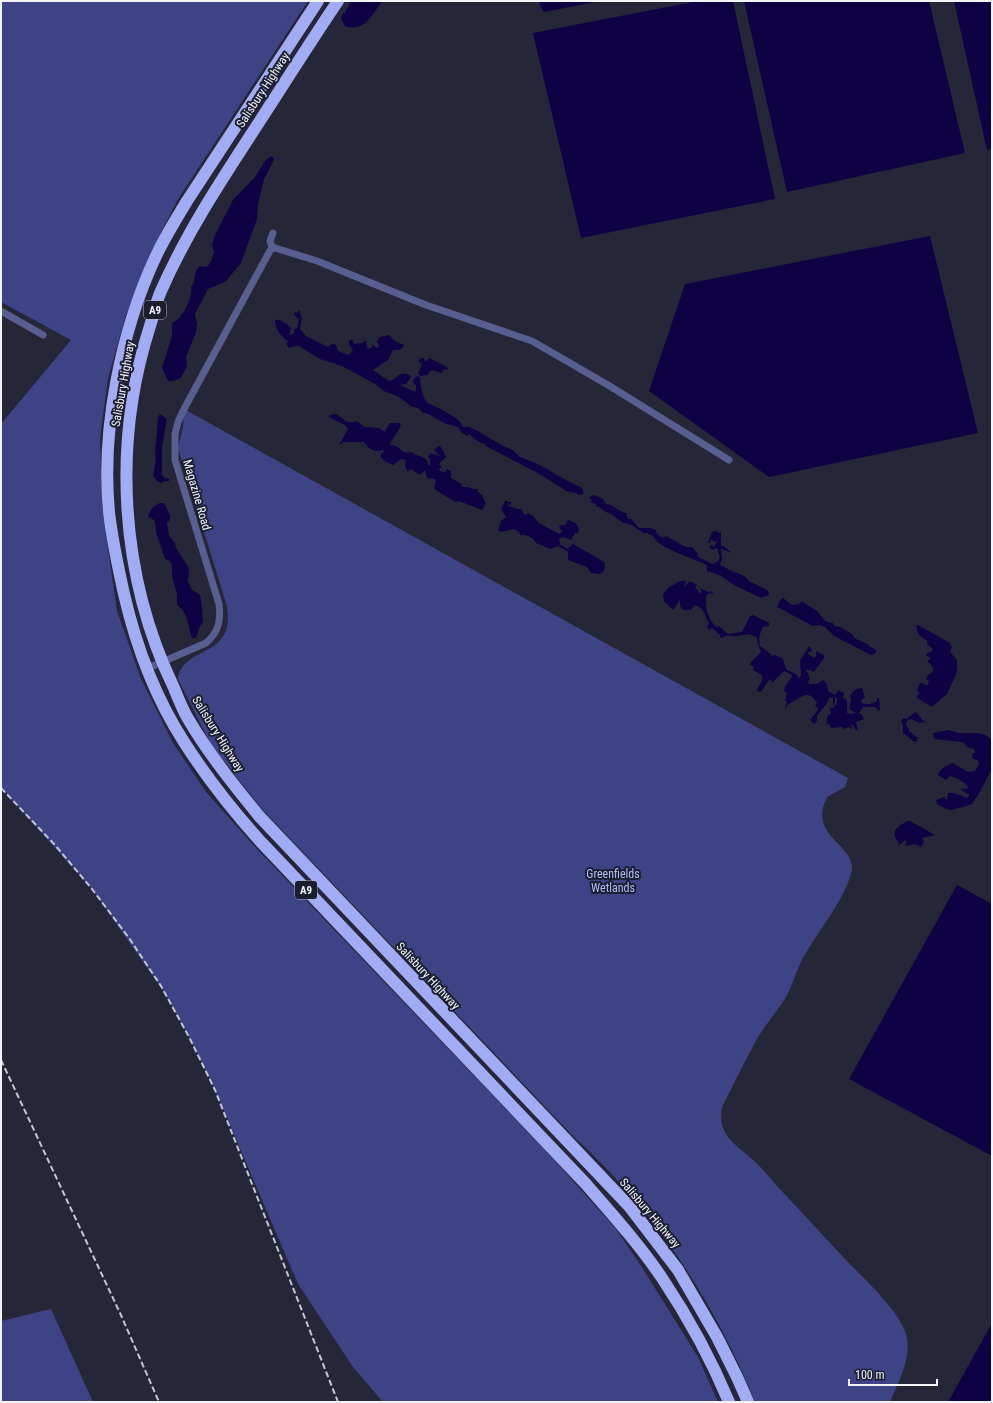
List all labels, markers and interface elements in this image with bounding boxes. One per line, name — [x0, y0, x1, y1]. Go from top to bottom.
street label: Salisbury Highway — [234, 50, 292, 130]
road number: A9 — [144, 301, 166, 319]
street label: Salisbury Highway — [109, 340, 137, 428]
street label: Magazine Road — [180, 458, 214, 532]
street label: Salisbury Highway — [189, 694, 247, 774]
park label: Greenfields Wetlands — [586, 867, 640, 895]
road number: A9 — [295, 881, 317, 899]
street label: Salisbury Highway — [393, 940, 463, 1012]
street label: Salisbury Highway — [617, 1175, 683, 1251]
scale bar — [849, 1361, 937, 1387]
text: 100 m — [855, 1368, 885, 1382]

